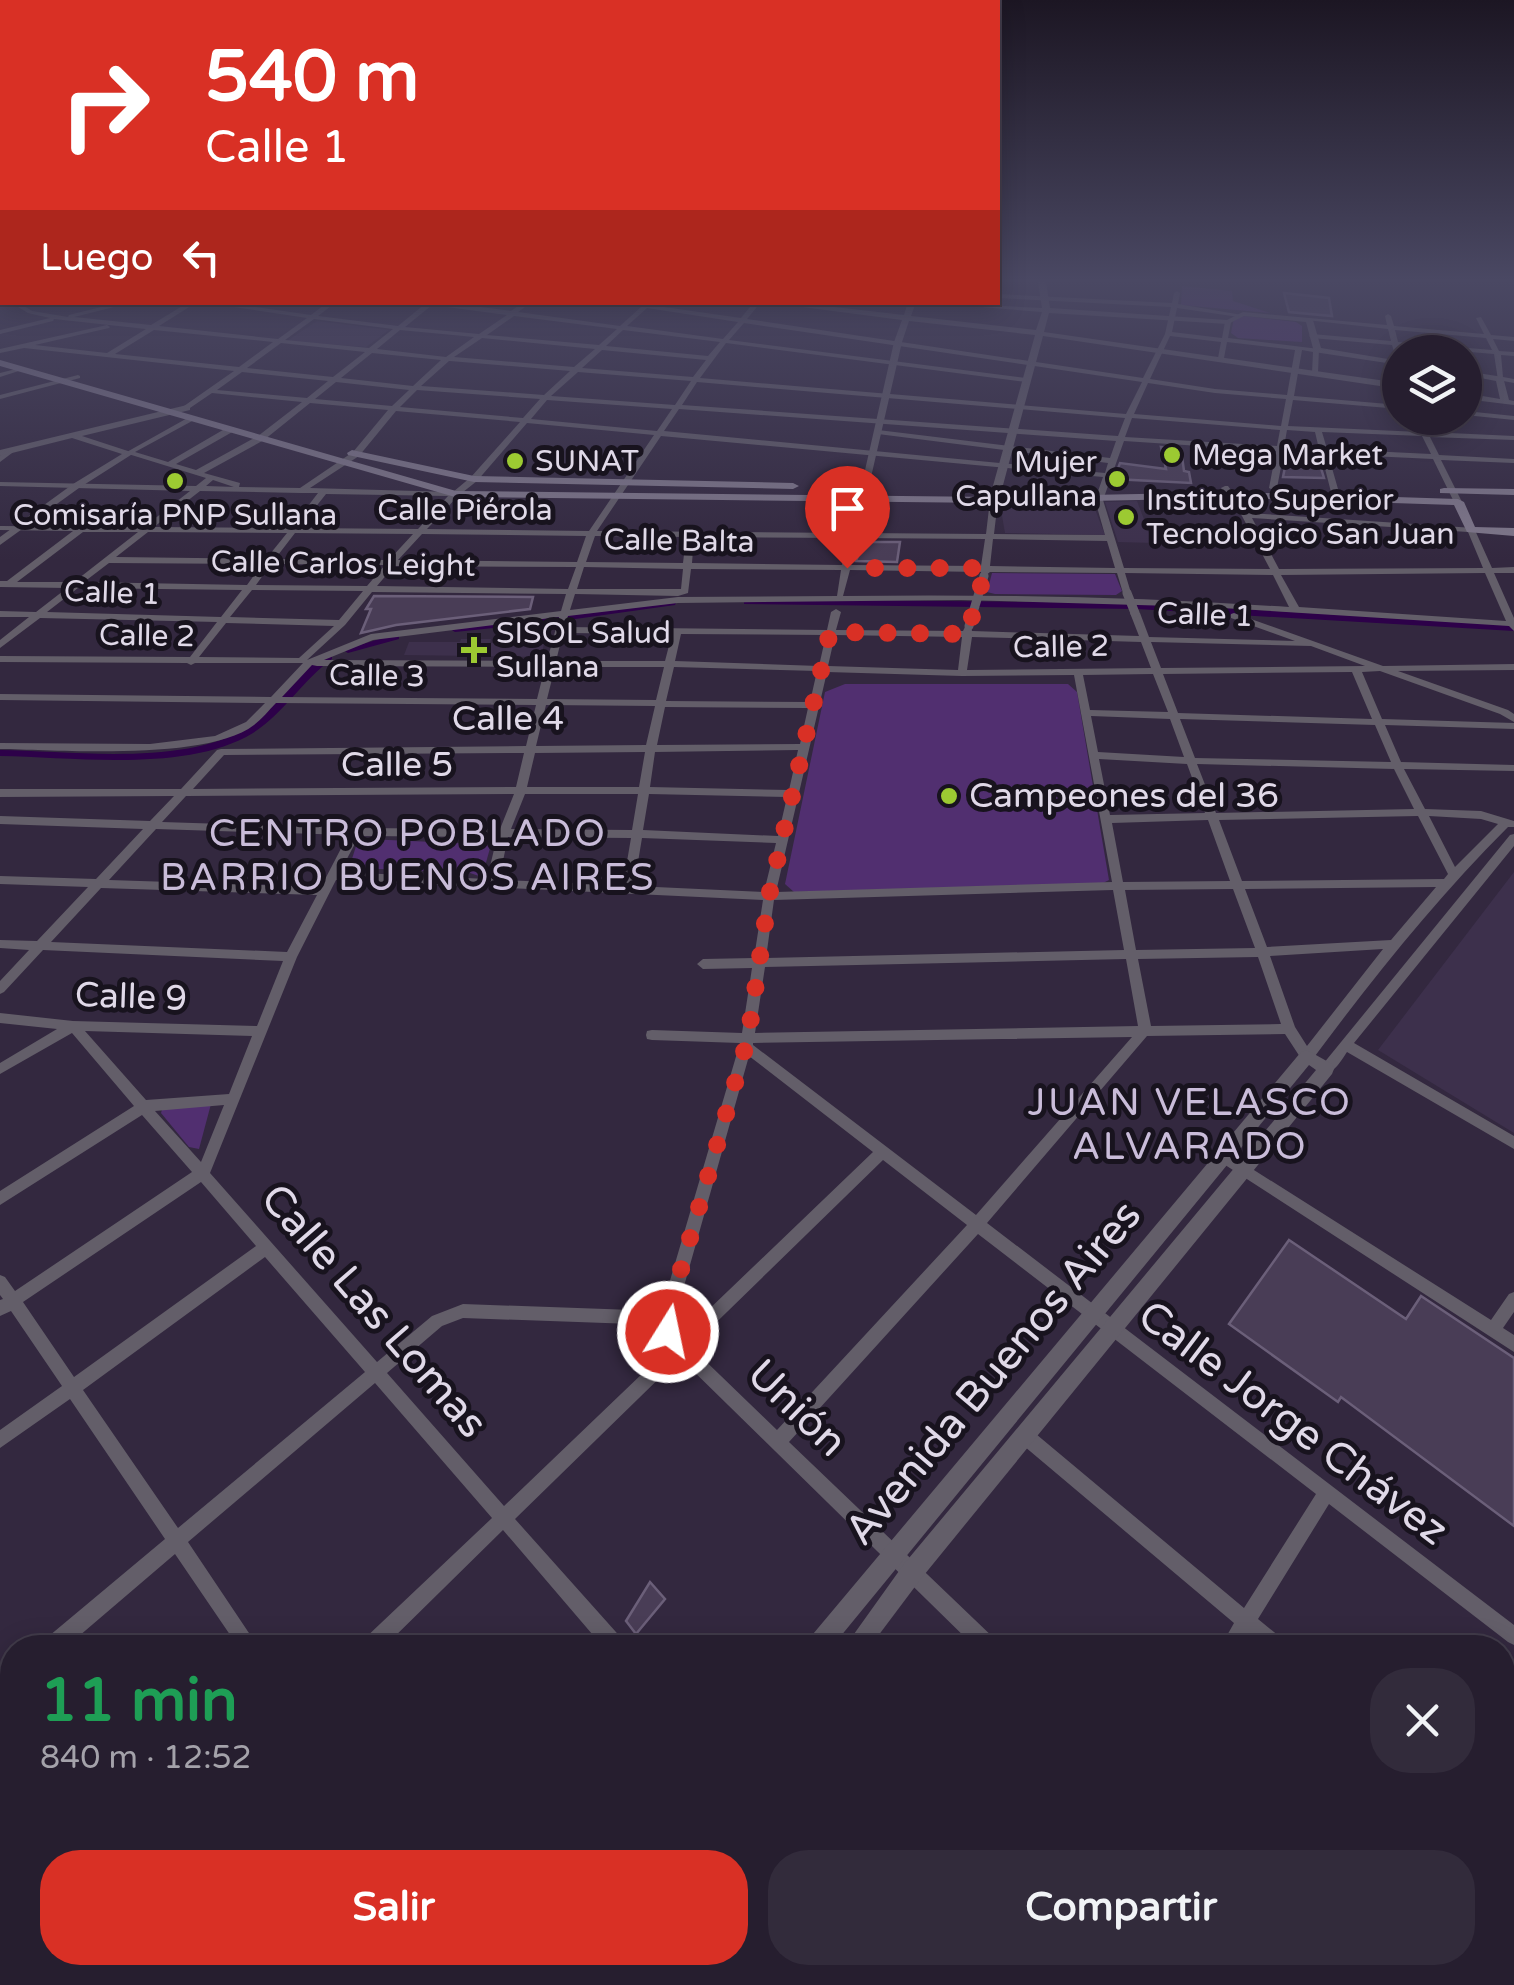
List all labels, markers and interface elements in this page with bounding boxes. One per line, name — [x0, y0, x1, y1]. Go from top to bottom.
text: 540 m — [205, 36, 419, 120]
icon: right — [40, 40, 170, 170]
text: Calle 1 — [205, 121, 349, 175]
icon: left — [174, 230, 229, 285]
text: Luego — [40, 235, 154, 281]
map controls — [1382, 335, 1482, 435]
button: layers — [1382, 335, 1482, 435]
place label: Mega Market — [1192, 437, 1383, 474]
place label: SUNAT — [535, 443, 639, 480]
place label: Mujer Capullana — [955, 444, 1098, 515]
marker: Mega Market — [1161, 444, 1183, 466]
marker: SUNAT — [504, 450, 526, 472]
pin — [805, 466, 890, 569]
marker: Mujer Capullana — [1106, 468, 1128, 490]
marker: Comisaría PNP Sullana — [164, 470, 186, 492]
icon: arrive — [820, 481, 875, 536]
place label: Instituto Superior Tecnologico San Juan — [1146, 482, 1455, 553]
street label: Calle Piérola — [377, 492, 553, 529]
place label: Comisaría PNP Sullana — [13, 497, 337, 534]
marker: Instituto Superior Tecnologico San Juan — [1115, 506, 1137, 528]
street label: Calle Balta — [603, 521, 755, 561]
street label: Calle Carlos Leight — [210, 543, 476, 585]
street label: Calle 1 — [63, 573, 161, 613]
street label: Calle 1 — [1156, 595, 1254, 635]
place label: SISOL Salud Sullana — [496, 615, 671, 686]
street label: Calle 2 — [99, 617, 195, 655]
street label: Calle 2 — [1013, 628, 1109, 666]
marker: SISOL Salud Sullana — [461, 637, 487, 663]
street label: Calle 3 — [329, 657, 425, 695]
street label: Calle 4 — [452, 698, 564, 740]
street label: Calle 5 — [341, 744, 453, 786]
place label: Campeones del 36 — [969, 775, 1279, 817]
marker: Campeones del 36 — [938, 785, 960, 807]
district label: CENTRO POBLADO BARRIO BUENOS AIRES — [160, 811, 656, 901]
street label: Calle 9 — [74, 974, 188, 1020]
district label: JUAN VELASCO ALVARADO — [1028, 1080, 1352, 1170]
street label: Calle Las Lomas — [250, 1174, 498, 1448]
street label: Avenida Buenos Aires — [834, 1190, 1152, 1556]
position arrow — [616, 1280, 720, 1384]
street label: Calle Jorge Chávez — [1128, 1290, 1458, 1556]
street label: Unión — [737, 1349, 857, 1467]
text: 11 min — [40, 1665, 238, 1737]
button: close — [1370, 1668, 1475, 1773]
text: 840 m · 12:52 — [40, 1739, 252, 1777]
button: Salir — [40, 1850, 748, 1965]
button: Compartir — [768, 1850, 1475, 1965]

